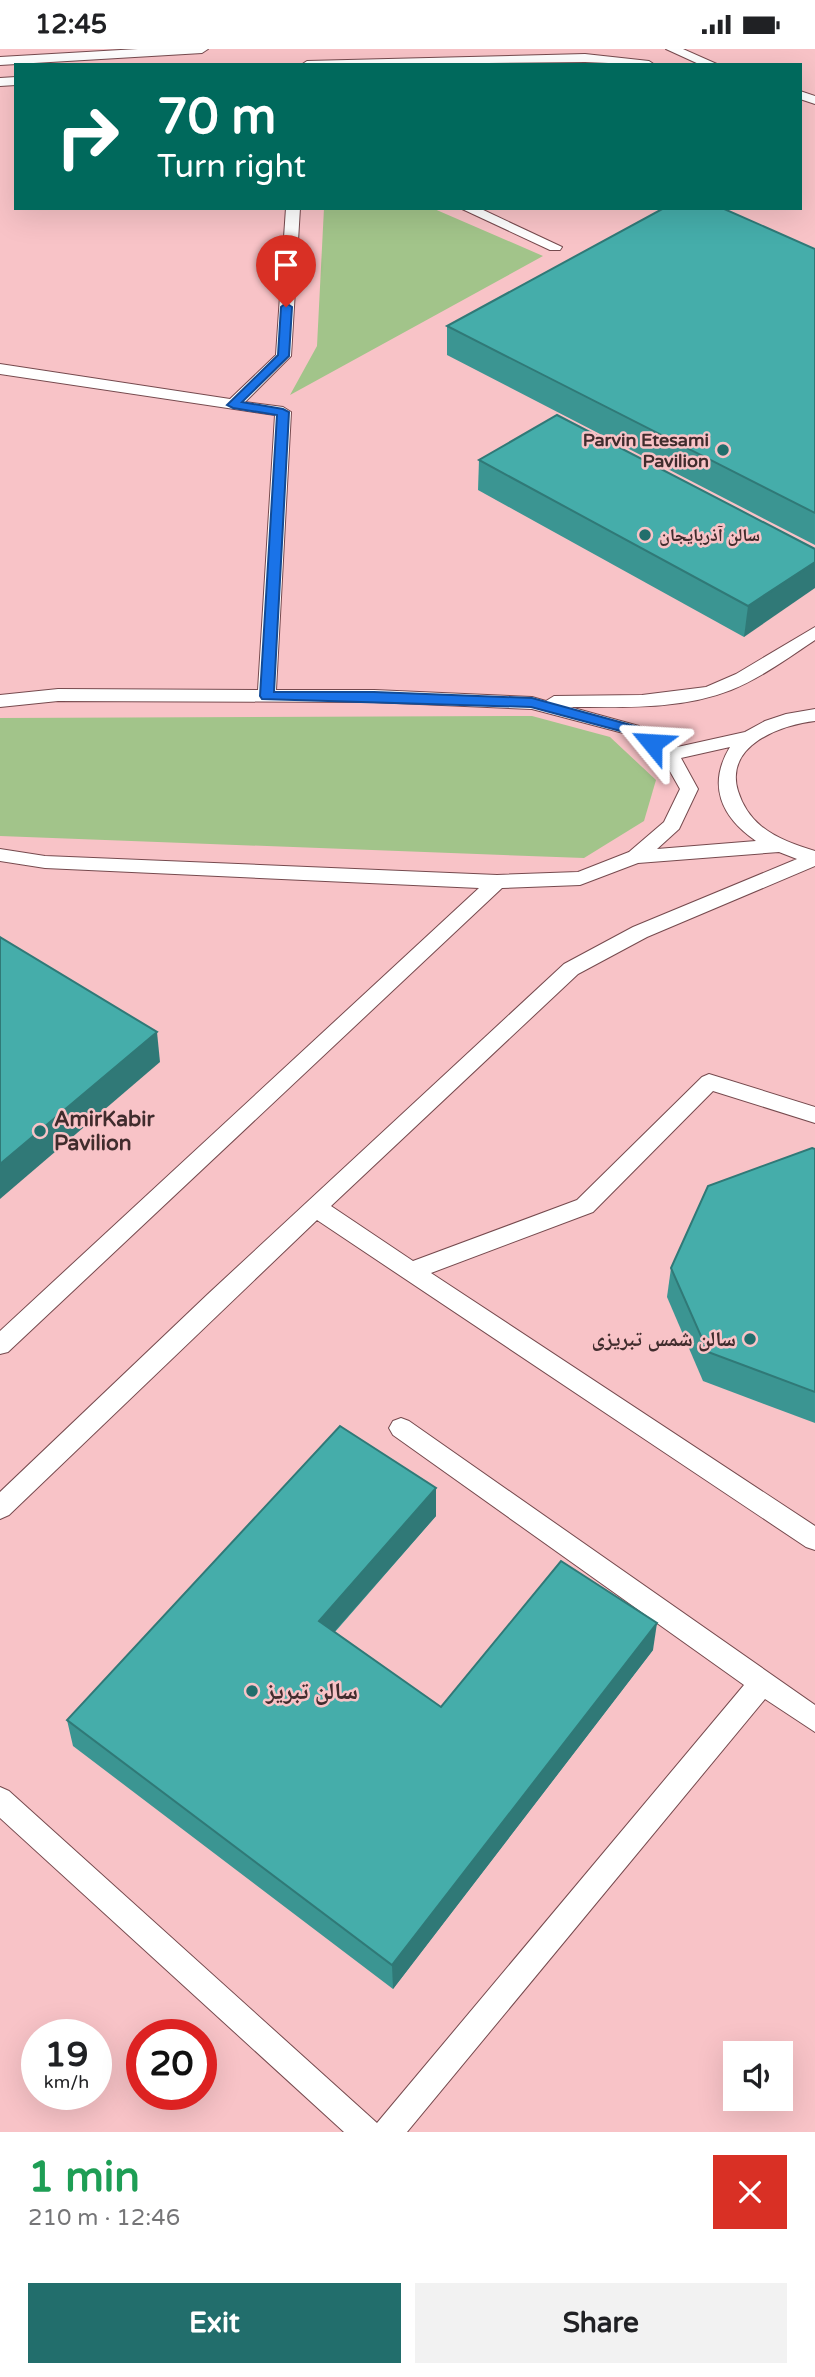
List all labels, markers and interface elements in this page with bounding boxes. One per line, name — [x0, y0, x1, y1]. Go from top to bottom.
text: 12:45 — [35, 9, 107, 40]
text: 70 m — [157, 88, 276, 147]
icon: right — [42, 91, 133, 182]
text: Turn right — [157, 148, 306, 186]
pin — [256, 235, 316, 307]
icon: arrive — [267, 246, 305, 284]
place label: Parvin Etesami Pavilion — [583, 429, 709, 472]
marker: Parvin Etesami Pavilion — [715, 442, 731, 458]
place label: سالن آذربایجان — [659, 524, 760, 546]
marker: سالن آذربایجان — [637, 527, 653, 543]
position arrow — [615, 706, 689, 780]
place label: AmirKabir Pavilion — [54, 1107, 155, 1156]
marker: AmirKabir Pavilion — [32, 1123, 48, 1139]
place label: سالن شمس تبریزی — [592, 1327, 736, 1352]
marker: سالن شمس تبریزی — [742, 1331, 758, 1347]
place label: سالن تبریز — [265, 1677, 358, 1706]
marker: سالن تبریز — [244, 1683, 260, 1699]
speed limit sign: 20 — [126, 2019, 217, 2110]
text: 19 — [45, 2034, 88, 2076]
map controls — [723, 2041, 793, 2111]
button: sound — [723, 2041, 793, 2111]
text: km/h — [44, 2071, 89, 2093]
text: 1 min — [28, 2152, 140, 2203]
button: close — [713, 2155, 787, 2229]
text: 210 m · 12:46 — [28, 2204, 180, 2232]
button: Exit — [28, 2283, 401, 2363]
button: Share — [415, 2283, 787, 2363]

